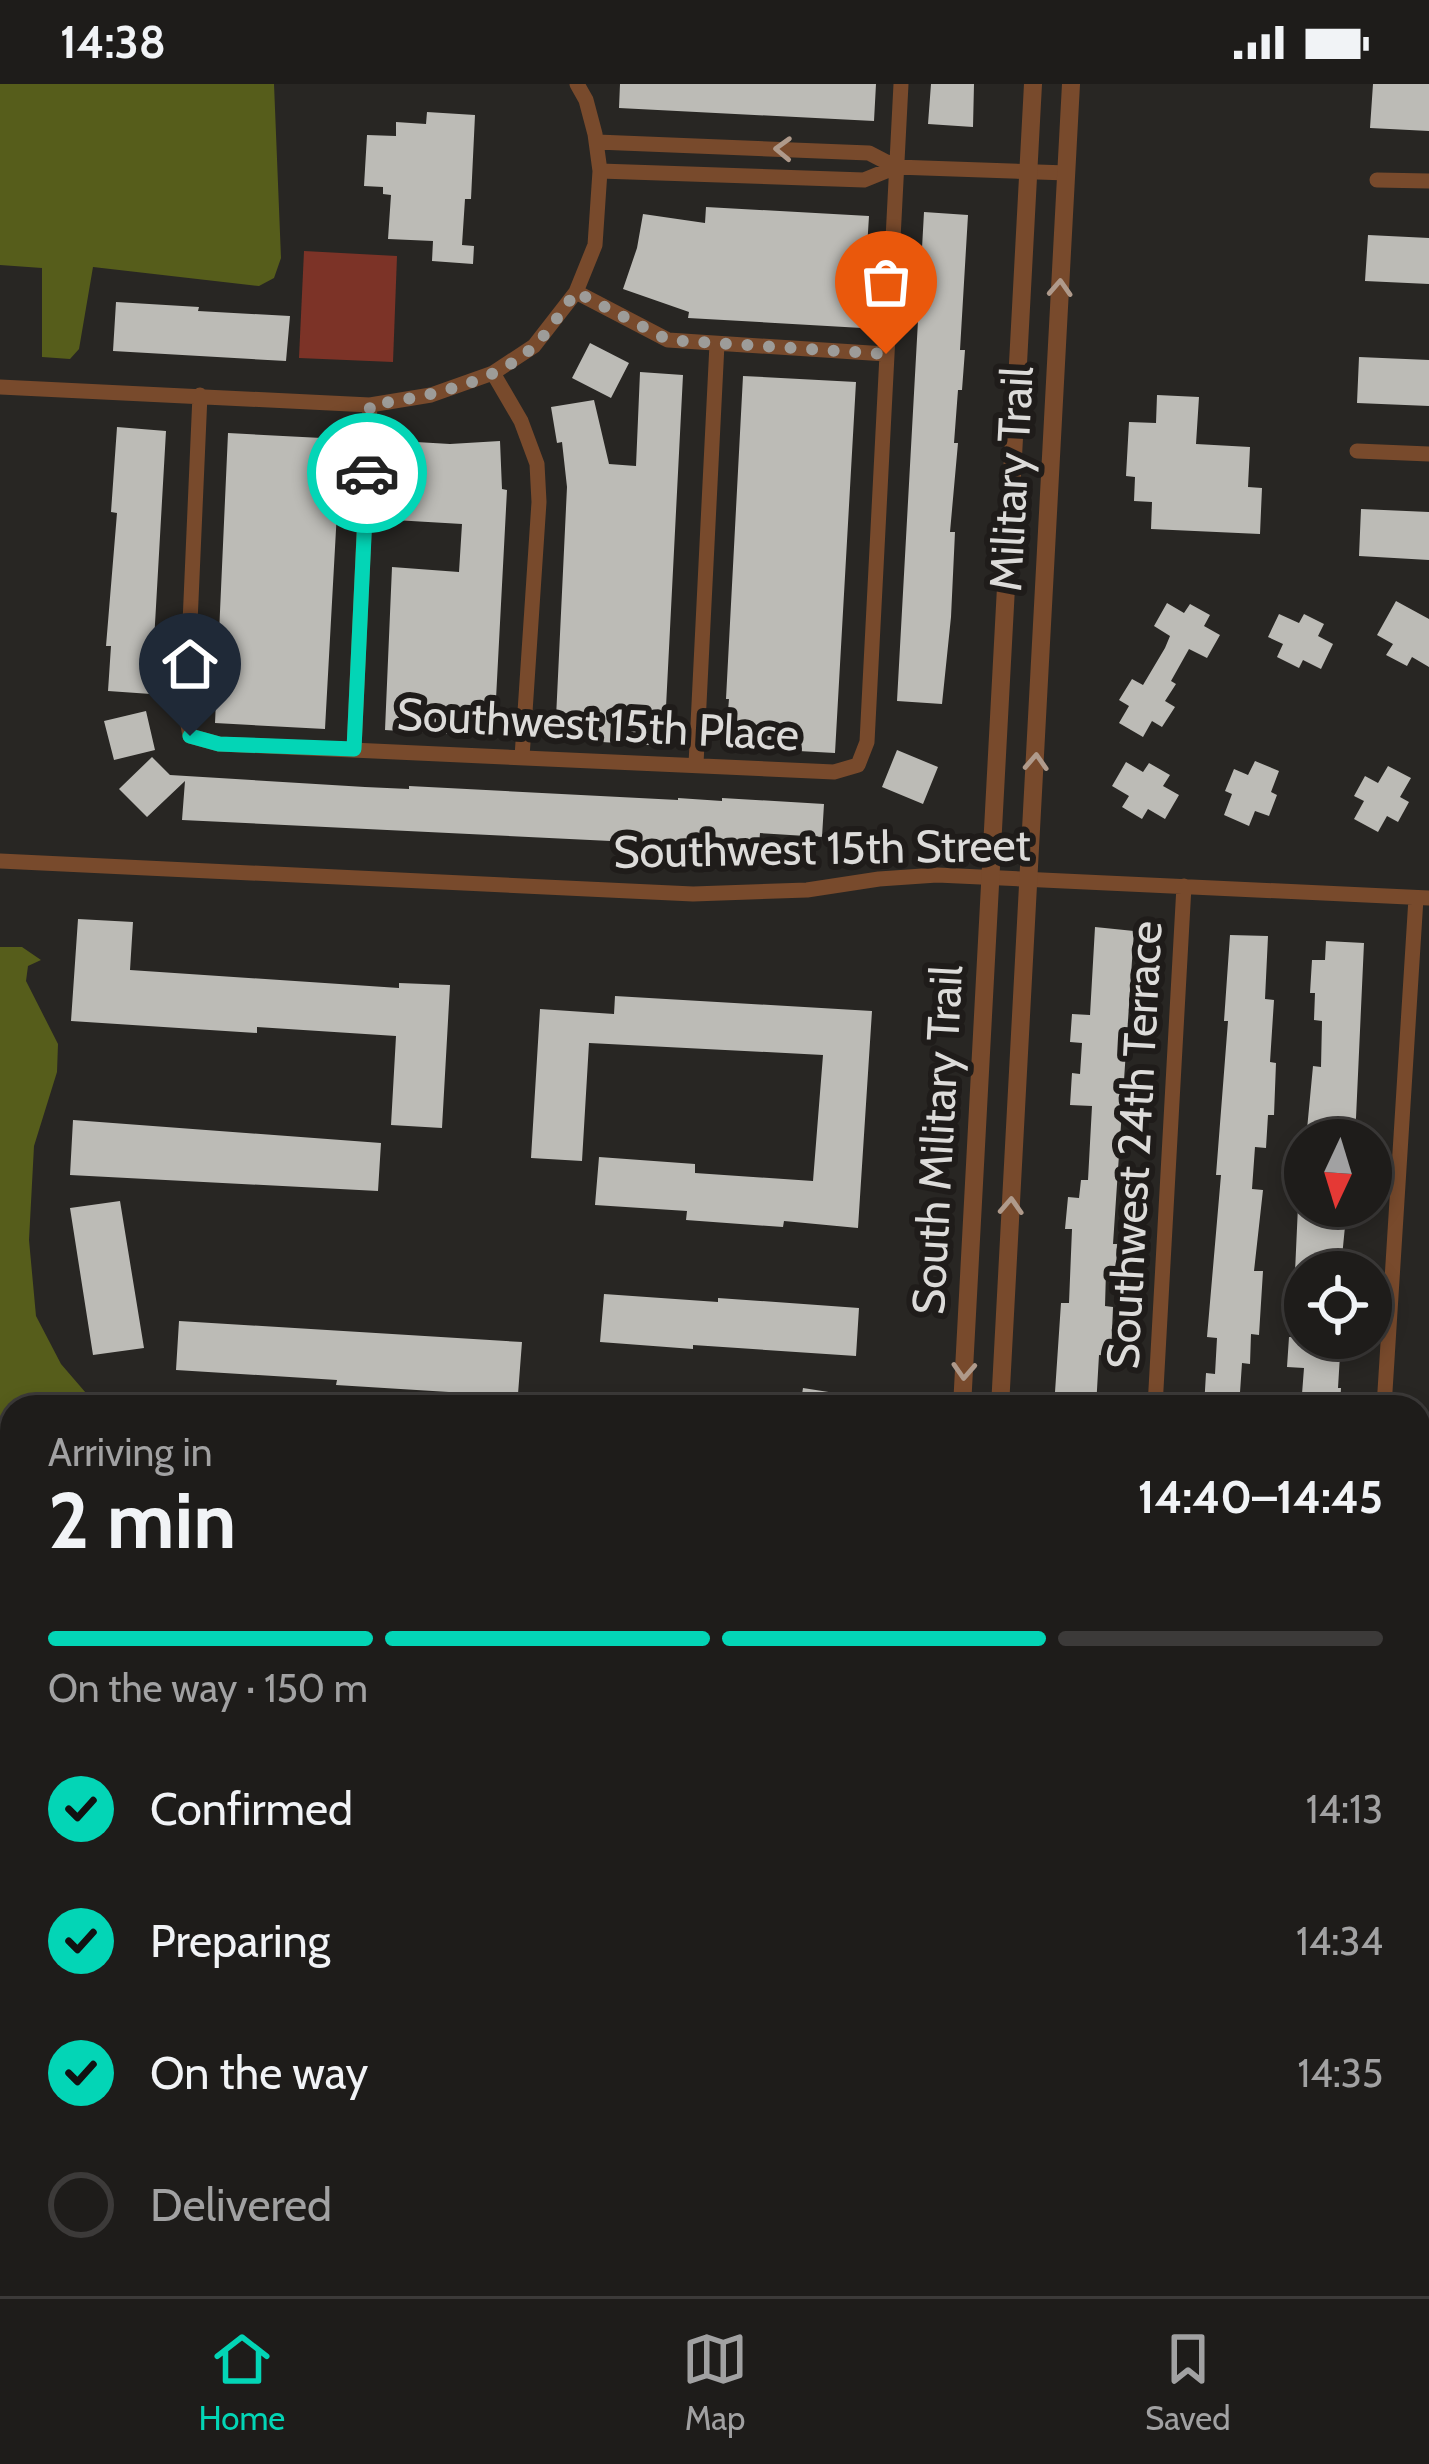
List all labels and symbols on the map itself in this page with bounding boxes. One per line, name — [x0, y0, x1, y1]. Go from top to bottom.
one-way arrow — [773, 137, 792, 163]
pin — [835, 231, 937, 354]
one-way arrow — [1047, 278, 1073, 297]
street label: Military Trail — [978, 365, 1044, 593]
courier — [307, 413, 427, 533]
pin — [139, 613, 241, 736]
street label: Southwest 15th Place — [395, 686, 801, 762]
one-way arrow — [1023, 752, 1049, 771]
street label: Southwest 15th Street — [613, 817, 1031, 879]
street label: Southwest 24th Terrace — [1095, 919, 1173, 1371]
street label: South Military Trail — [901, 964, 973, 1316]
north arrow — [1284, 1119, 1392, 1227]
one-way arrow — [998, 1196, 1024, 1215]
one-way arrow — [951, 1362, 977, 1381]

